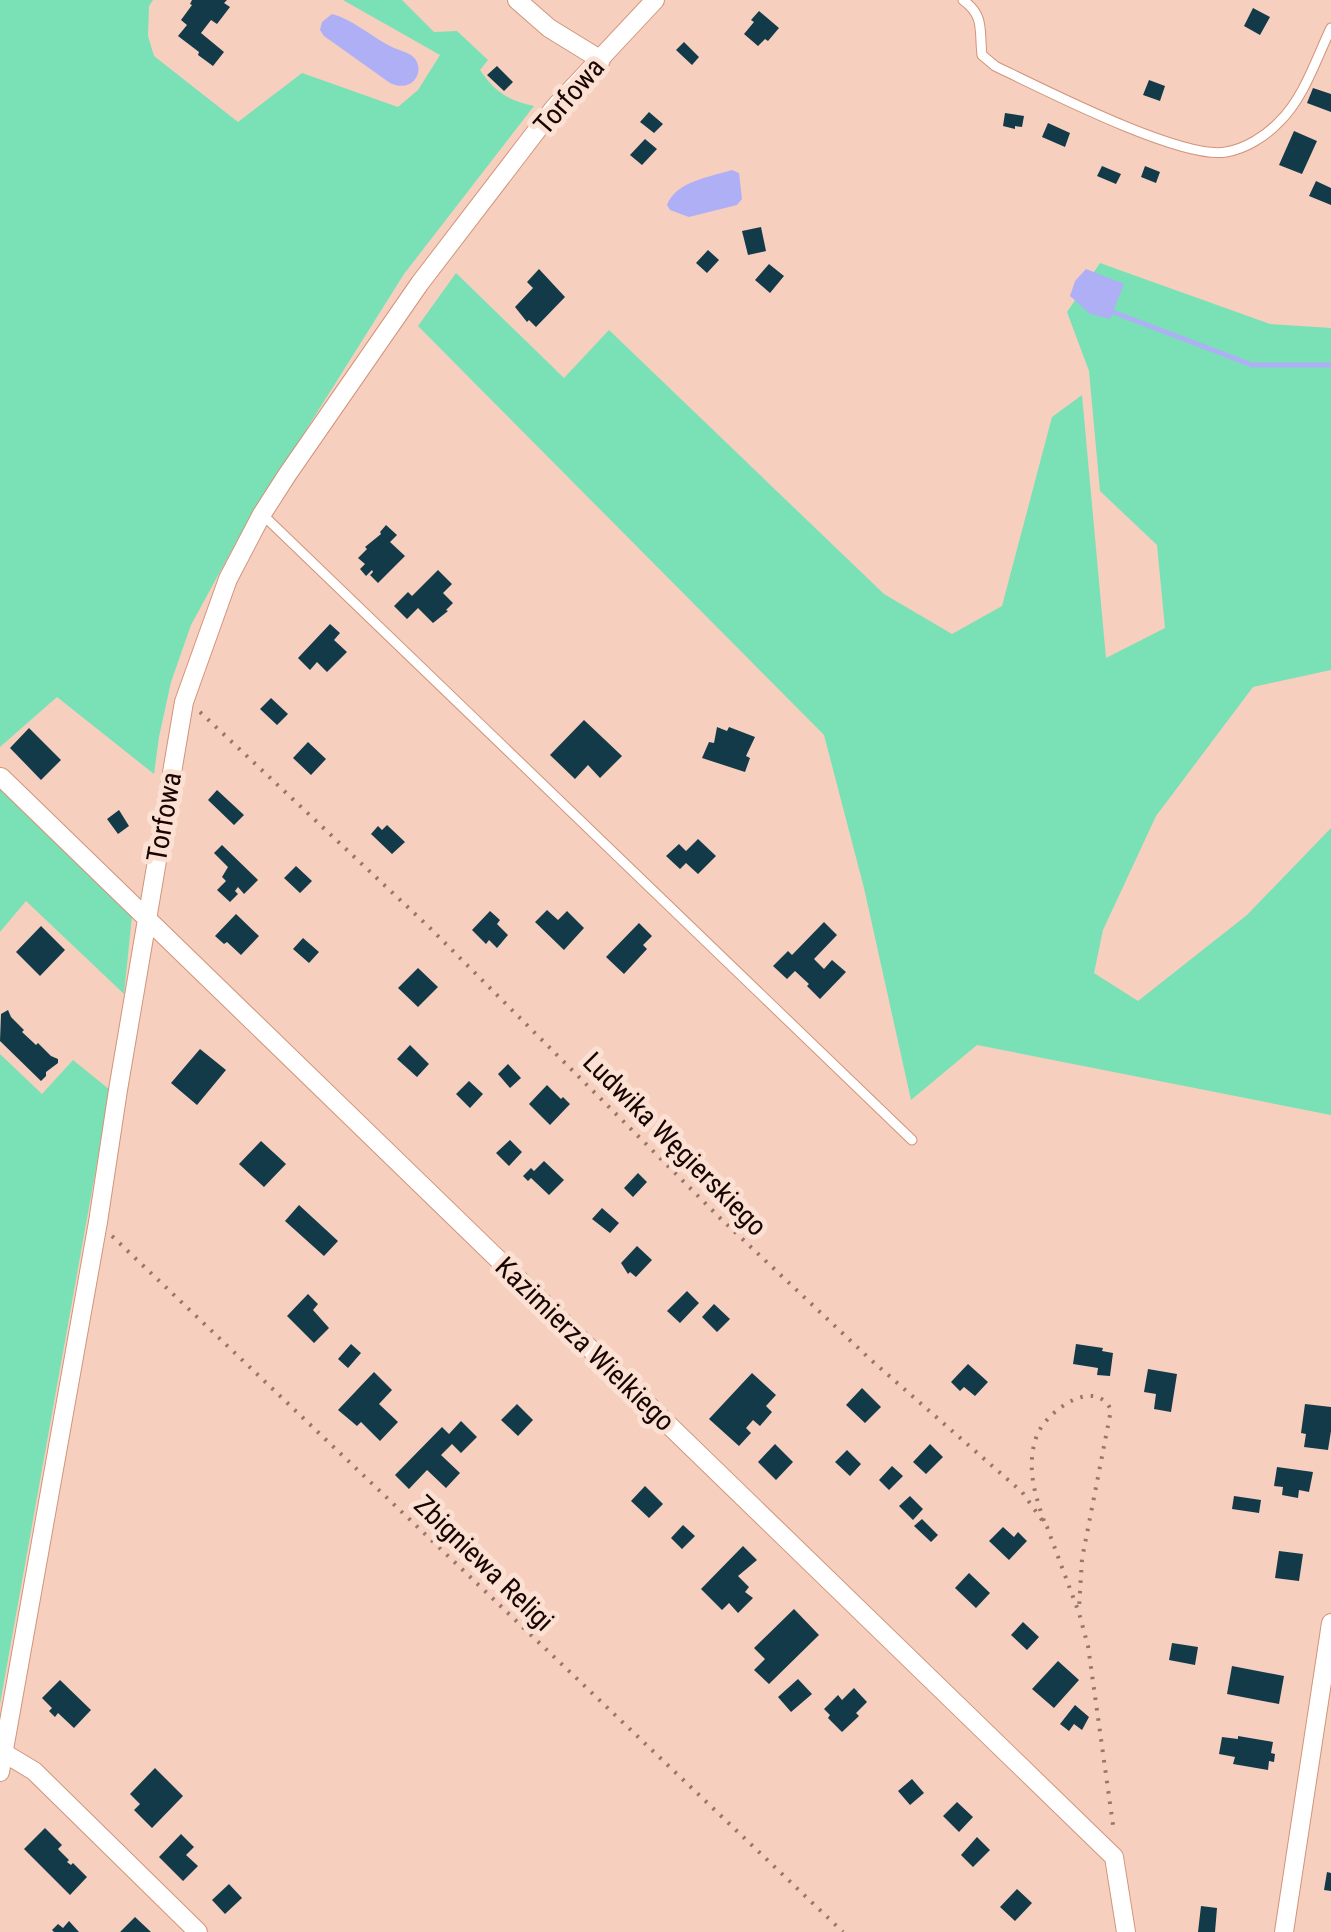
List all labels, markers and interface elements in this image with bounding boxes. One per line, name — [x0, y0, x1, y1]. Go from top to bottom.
street label: Torfowa — [527, 51, 611, 141]
street label: Torfowa — [140, 770, 188, 864]
street label: Ludwika Węgierskiego — [576, 1045, 774, 1243]
street label: Kazimierza Wielkiego — [489, 1250, 681, 1438]
street label: Zbigniewa Religi — [407, 1488, 561, 1638]

